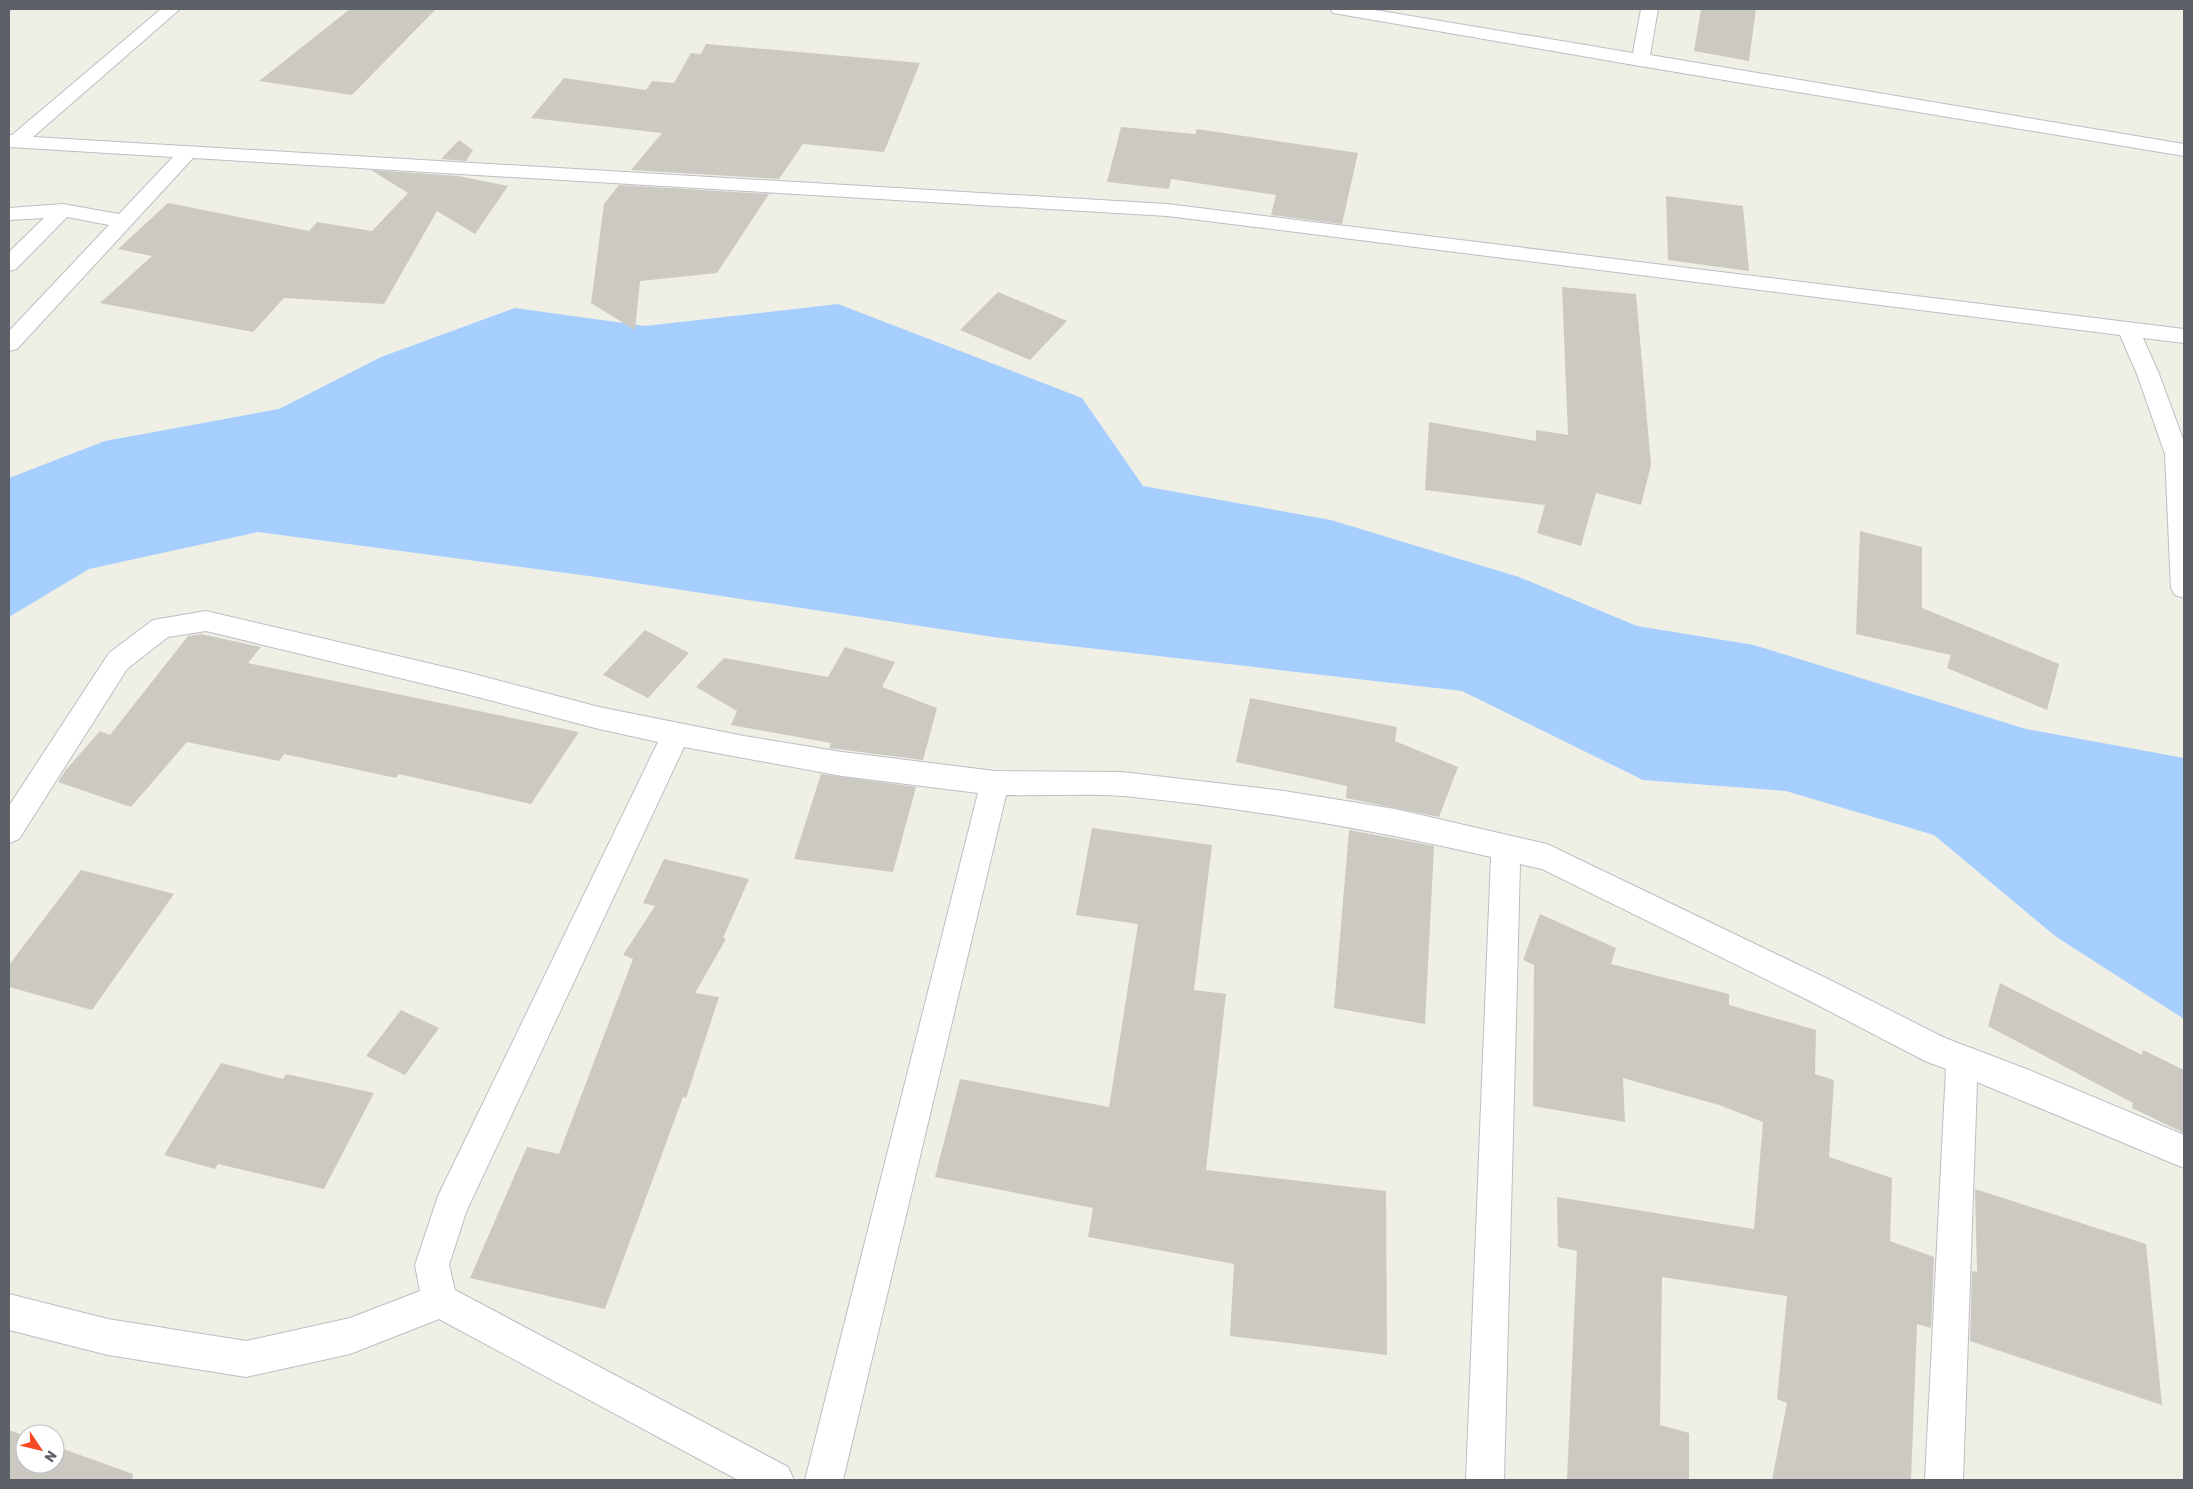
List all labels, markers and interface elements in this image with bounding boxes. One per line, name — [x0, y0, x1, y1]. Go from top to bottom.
north arrow — [15, 1424, 65, 1474]
text: N — [40, 1447, 60, 1465]

